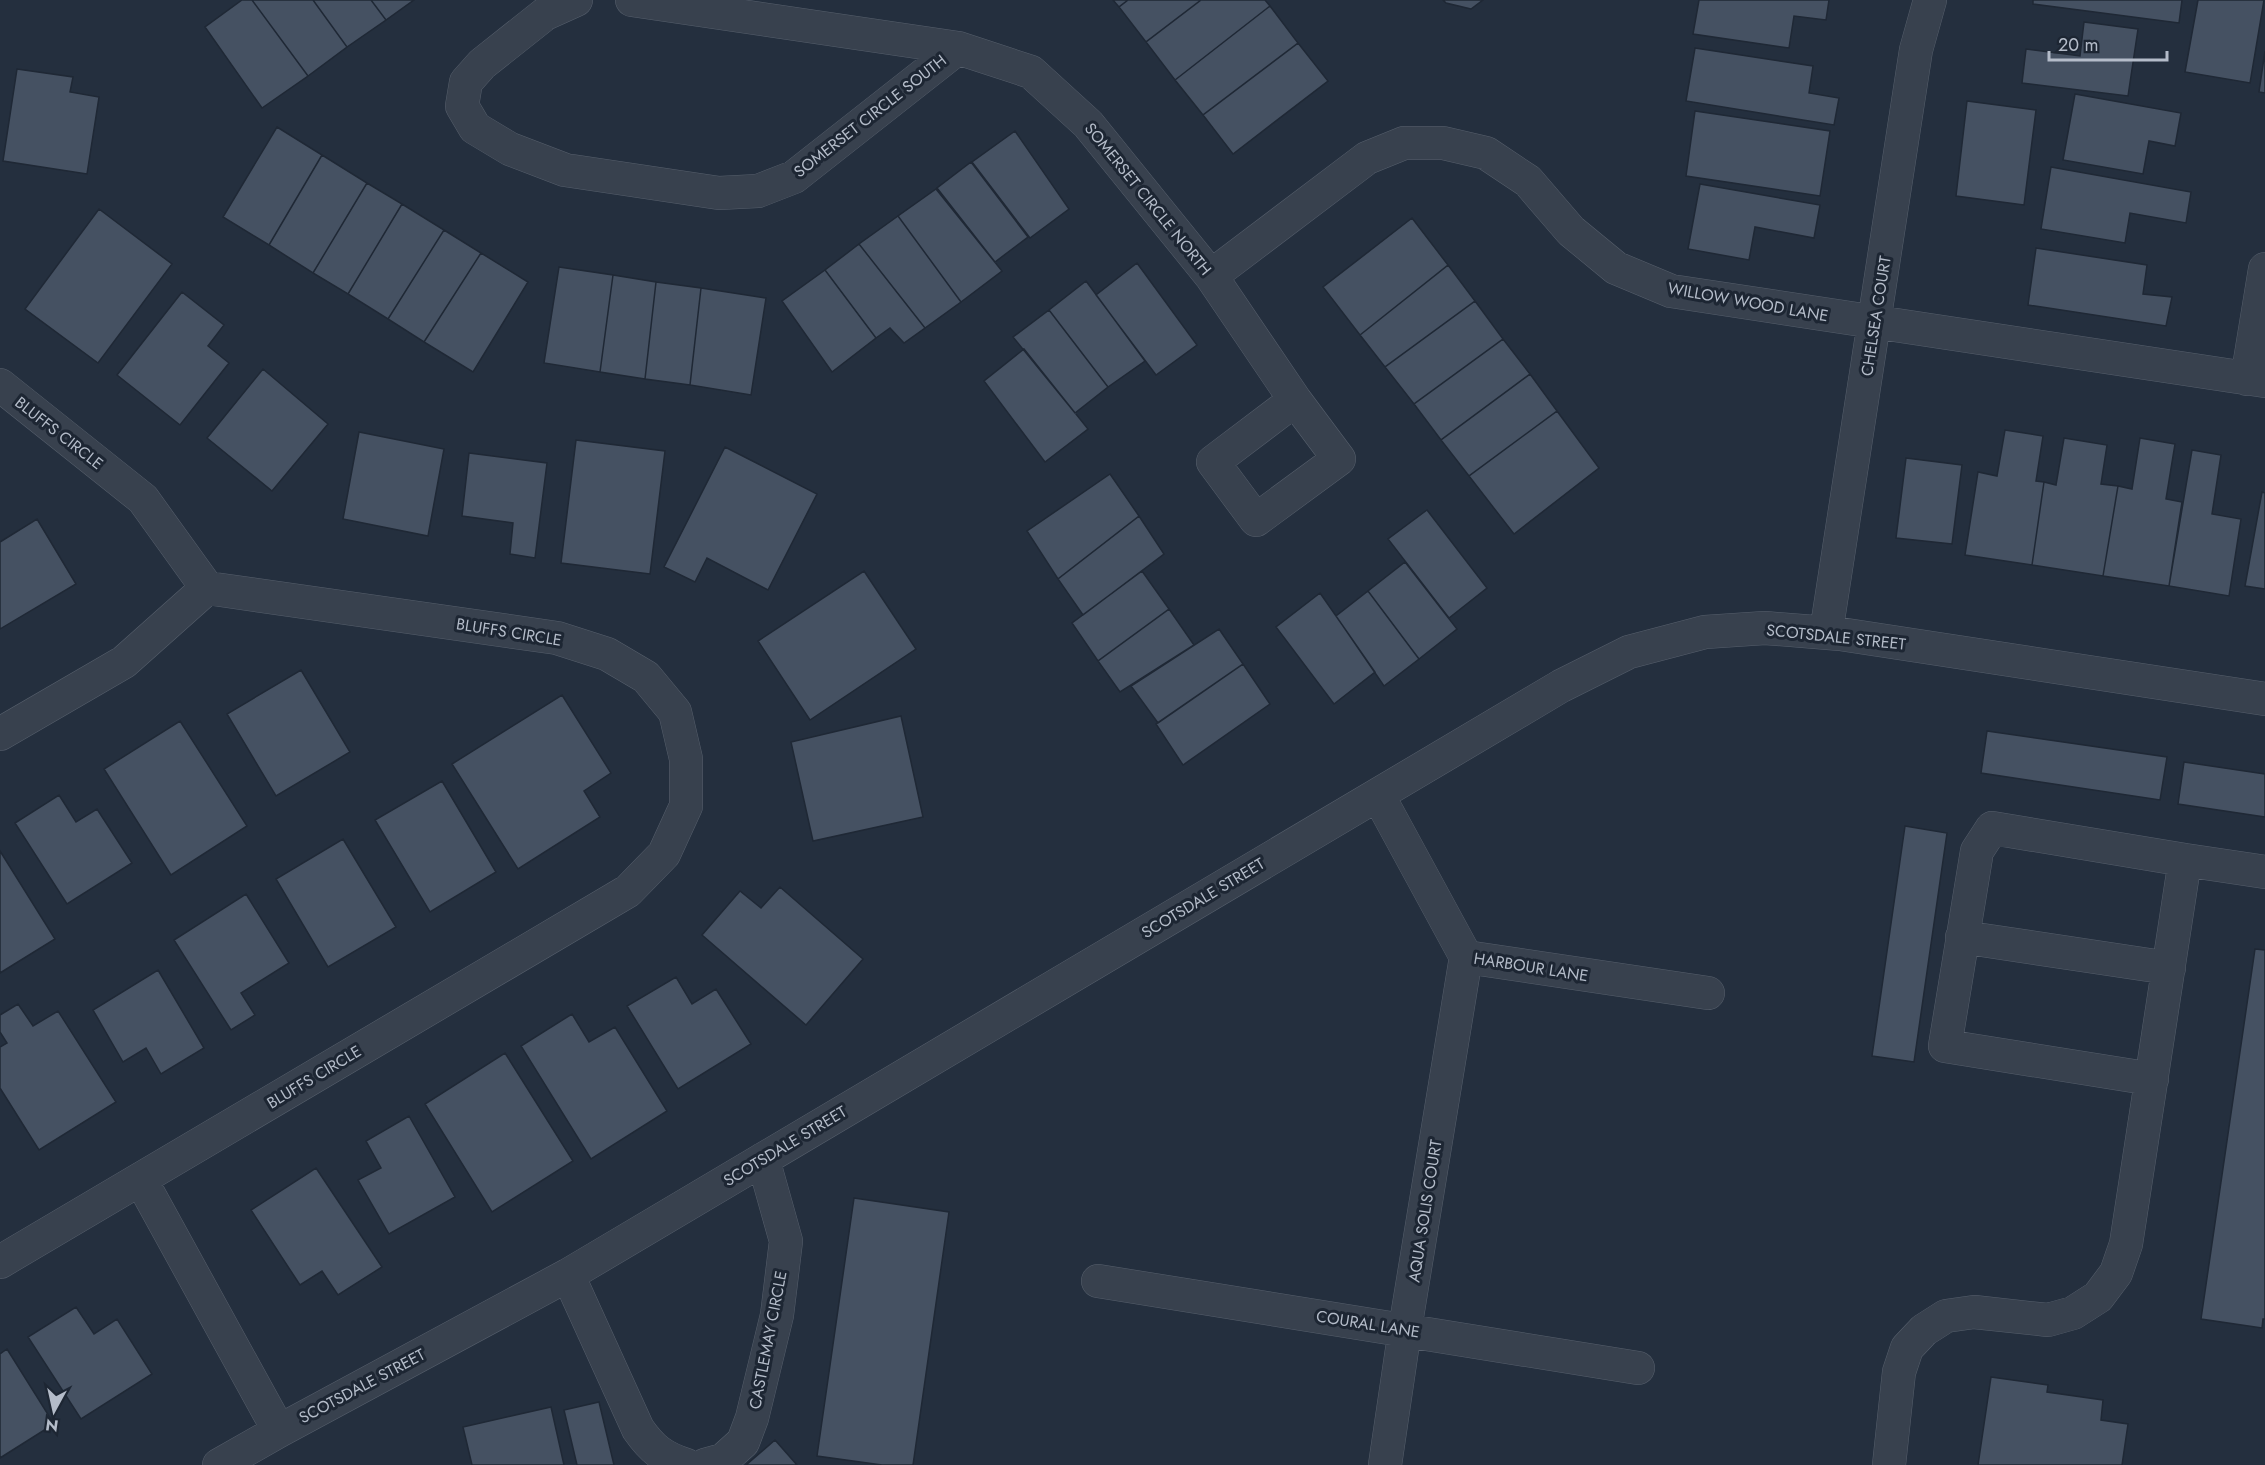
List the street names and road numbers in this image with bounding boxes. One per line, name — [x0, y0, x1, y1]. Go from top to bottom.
street label: SOMERSET CIRCLE SOUTH — [789, 49, 951, 183]
street label: SOMERSET CIRCLE NORTH — [1079, 118, 1217, 280]
street label: CHELSEA COURT — [1855, 254, 1897, 378]
street label: WILLOW WOOD LANE — [1666, 277, 1830, 327]
street label: BLUFFS CIRCLE — [10, 391, 108, 475]
street label: BLUFFS CIRCLE — [455, 612, 563, 652]
street label: SCOTSDALE STREET — [1765, 618, 1907, 656]
street label: SCOTSDALE STREET — [1137, 852, 1269, 944]
street label: HARBOUR LANE — [1472, 947, 1590, 987]
street label: BLUFFS CIRCLE — [262, 1040, 366, 1114]
street label: SCOTSDALE STREET — [719, 1100, 851, 1192]
street label: AQUA SOLIS COURT — [1402, 1137, 1448, 1284]
street label: CASTLEMAY CIRCLE — [743, 1269, 793, 1411]
street label: COURAL LANE — [1315, 1304, 1421, 1344]
street label: SCOTSDALE STREET — [295, 1343, 430, 1429]

